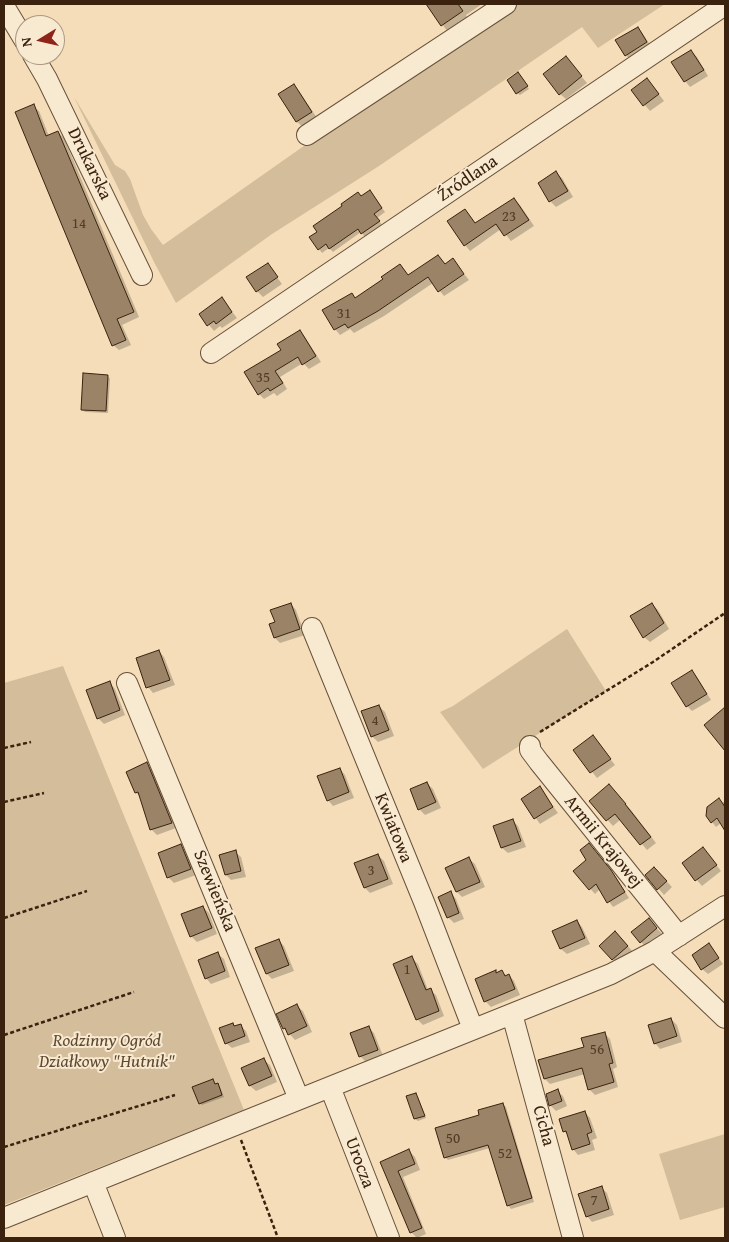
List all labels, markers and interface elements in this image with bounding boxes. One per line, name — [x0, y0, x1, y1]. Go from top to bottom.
north arrow — [15, 15, 65, 65]
text: N — [16, 36, 37, 48]
street label: Drukarska — [62, 124, 116, 204]
street label: Źródlana — [434, 151, 502, 207]
house number: 23 — [502, 208, 516, 226]
house number: 14 — [72, 215, 86, 233]
house number: 31 — [337, 305, 351, 323]
house number: 35 — [256, 369, 270, 387]
house number: 4 — [371, 712, 379, 730]
street label: Kwiatowa — [369, 790, 417, 866]
street label: Armii Krajowej — [559, 791, 647, 893]
street label: Szewieńska — [188, 847, 240, 935]
house number: 3 — [367, 862, 375, 880]
house number: 1 — [403, 961, 411, 979]
park label: Rodzinny Ogród Działkowy "Hutnik" — [39, 1030, 175, 1072]
house number: 56 — [590, 1041, 604, 1059]
street label: Cicha — [527, 1103, 559, 1149]
house number: 50 — [446, 1130, 460, 1148]
street label: Urocza — [340, 1135, 378, 1191]
house number: 52 — [498, 1145, 512, 1163]
house number: 7 — [590, 1192, 598, 1210]

